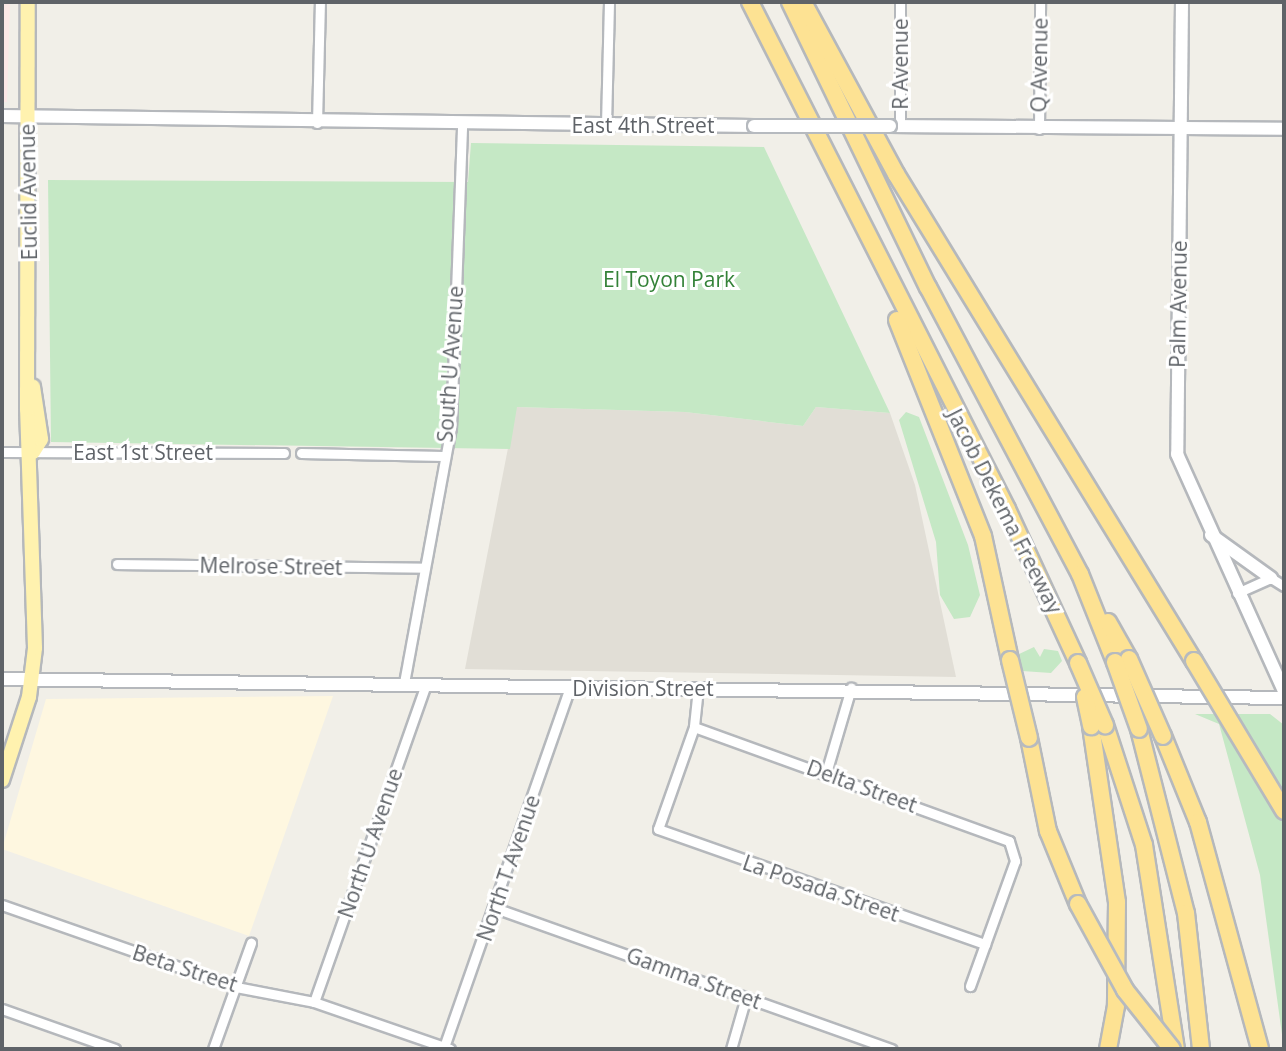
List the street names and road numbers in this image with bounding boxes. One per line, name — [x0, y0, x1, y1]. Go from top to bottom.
street label: Q Avenue — [1026, 17, 1052, 113]
street label: R Avenue — [887, 18, 913, 110]
street label: East 4th Street — [572, 112, 714, 138]
street label: Euclid Avenue — [14, 123, 42, 261]
street label: Palm Avenue — [1164, 240, 1192, 368]
street label: South U Avenue — [432, 285, 468, 443]
street label: Jacob Dekema Freeway — [942, 405, 1068, 617]
street label: East 1st Street — [73, 439, 213, 465]
street label: Melrose Street — [199, 552, 343, 580]
street label: Division Street — [572, 675, 714, 701]
street label: Delta Street — [803, 754, 921, 818]
street label: North U Avenue — [333, 765, 407, 921]
street label: North T Avenue — [471, 792, 545, 944]
street label: La Posada Street — [740, 849, 902, 927]
street label: Beta Street — [129, 939, 241, 997]
street label: Gamma Street — [623, 942, 765, 1014]

